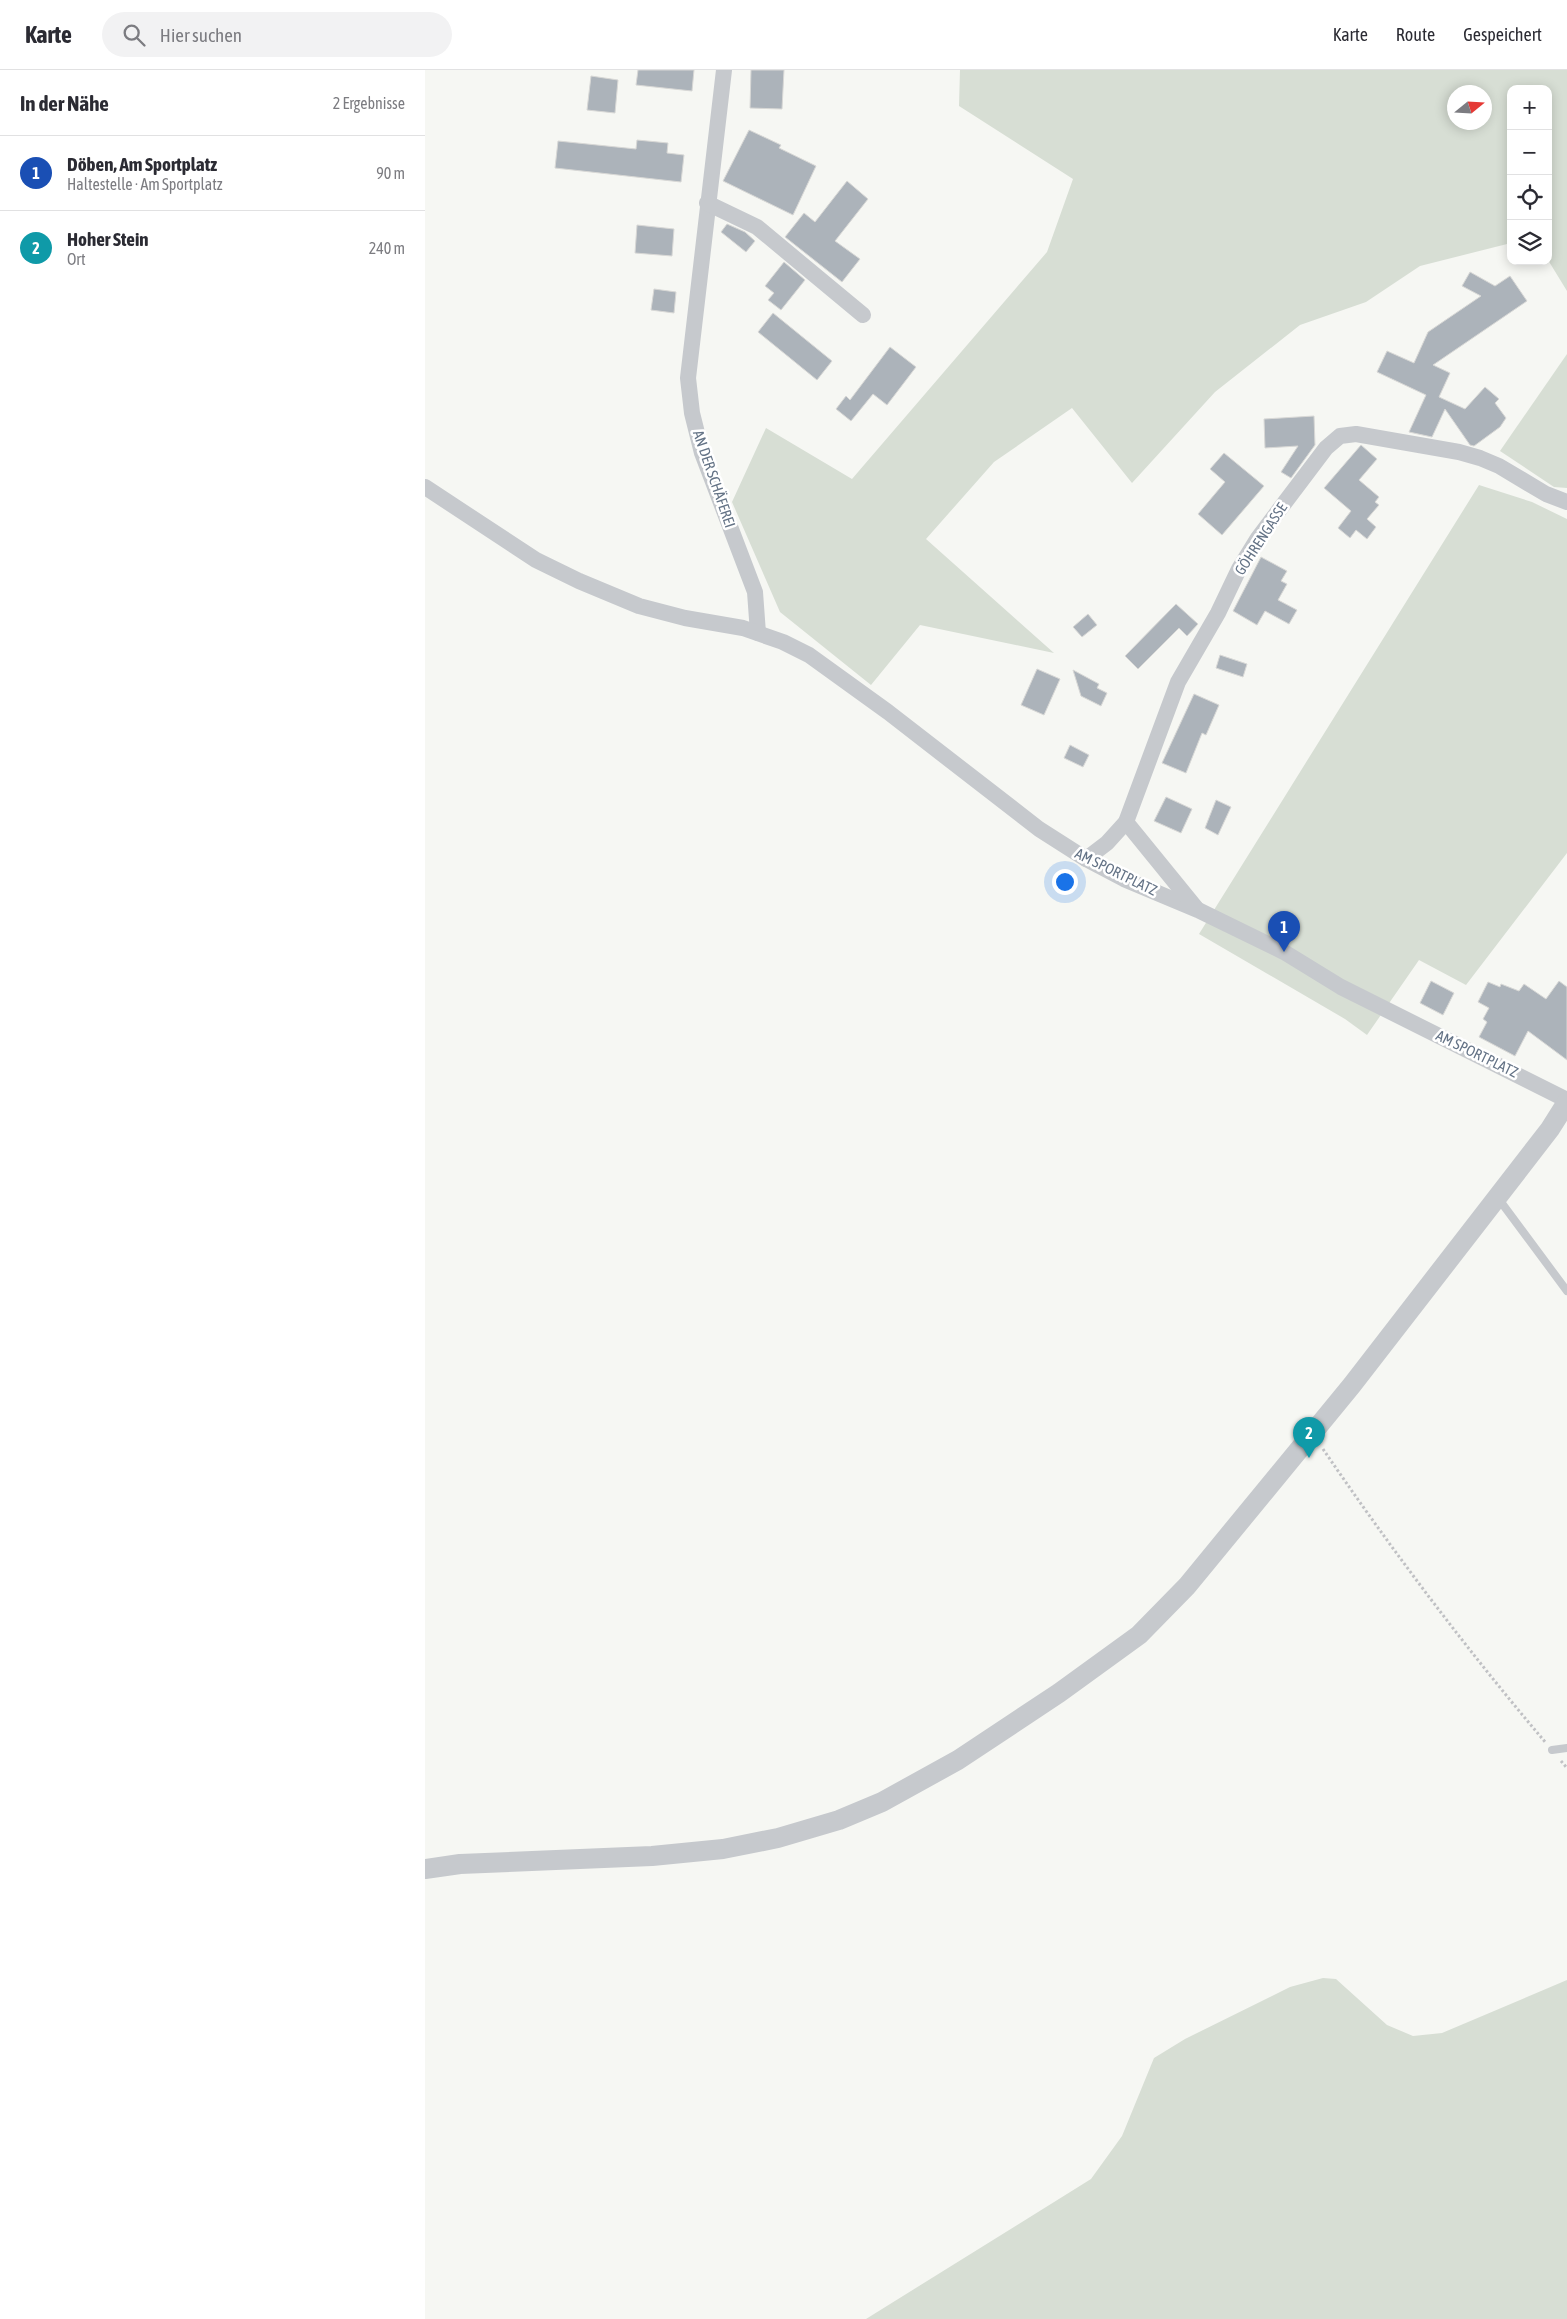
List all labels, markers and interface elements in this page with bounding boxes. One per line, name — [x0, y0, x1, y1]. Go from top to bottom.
search box — [102, 12, 452, 57]
text: Karte — [25, 21, 72, 48]
icon: search — [120, 21, 148, 49]
text: Hier suchen — [160, 24, 242, 46]
text: Karte — [1333, 24, 1368, 45]
text: Route — [1396, 24, 1435, 45]
text: Gespeichert — [1463, 24, 1542, 45]
north arrow — [1447, 85, 1492, 130]
map controls — [1507, 85, 1552, 265]
button: + — [1507, 85, 1552, 130]
text: In der Nähe — [20, 91, 109, 115]
text: 2 Ergebnisse — [333, 94, 405, 112]
button: − — [1507, 130, 1552, 175]
text: Döben, Am Sportplatz — [67, 153, 217, 175]
text: 1 — [32, 164, 40, 182]
text: 90 m — [376, 164, 405, 182]
text: Haltestelle · Am Sportplatz — [67, 175, 223, 193]
button: locate — [1507, 175, 1552, 220]
button: layers — [1507, 220, 1552, 265]
text: Hoher Stein — [67, 228, 149, 250]
text: 2 — [32, 239, 40, 257]
text: 240 m — [369, 239, 405, 257]
text: Ort — [67, 250, 86, 268]
street label: AN DER SCHÄFEREI — [690, 428, 739, 530]
street label: GÖHRENGASSE — [1231, 499, 1290, 578]
street label: AM SPORTPLATZ — [1072, 844, 1160, 899]
your location — [1052, 869, 1078, 895]
pin: 1 — [1268, 911, 1300, 952]
street label: AM SPORTPLATZ — [1433, 1026, 1521, 1081]
pin: 2 — [1293, 1417, 1325, 1458]

